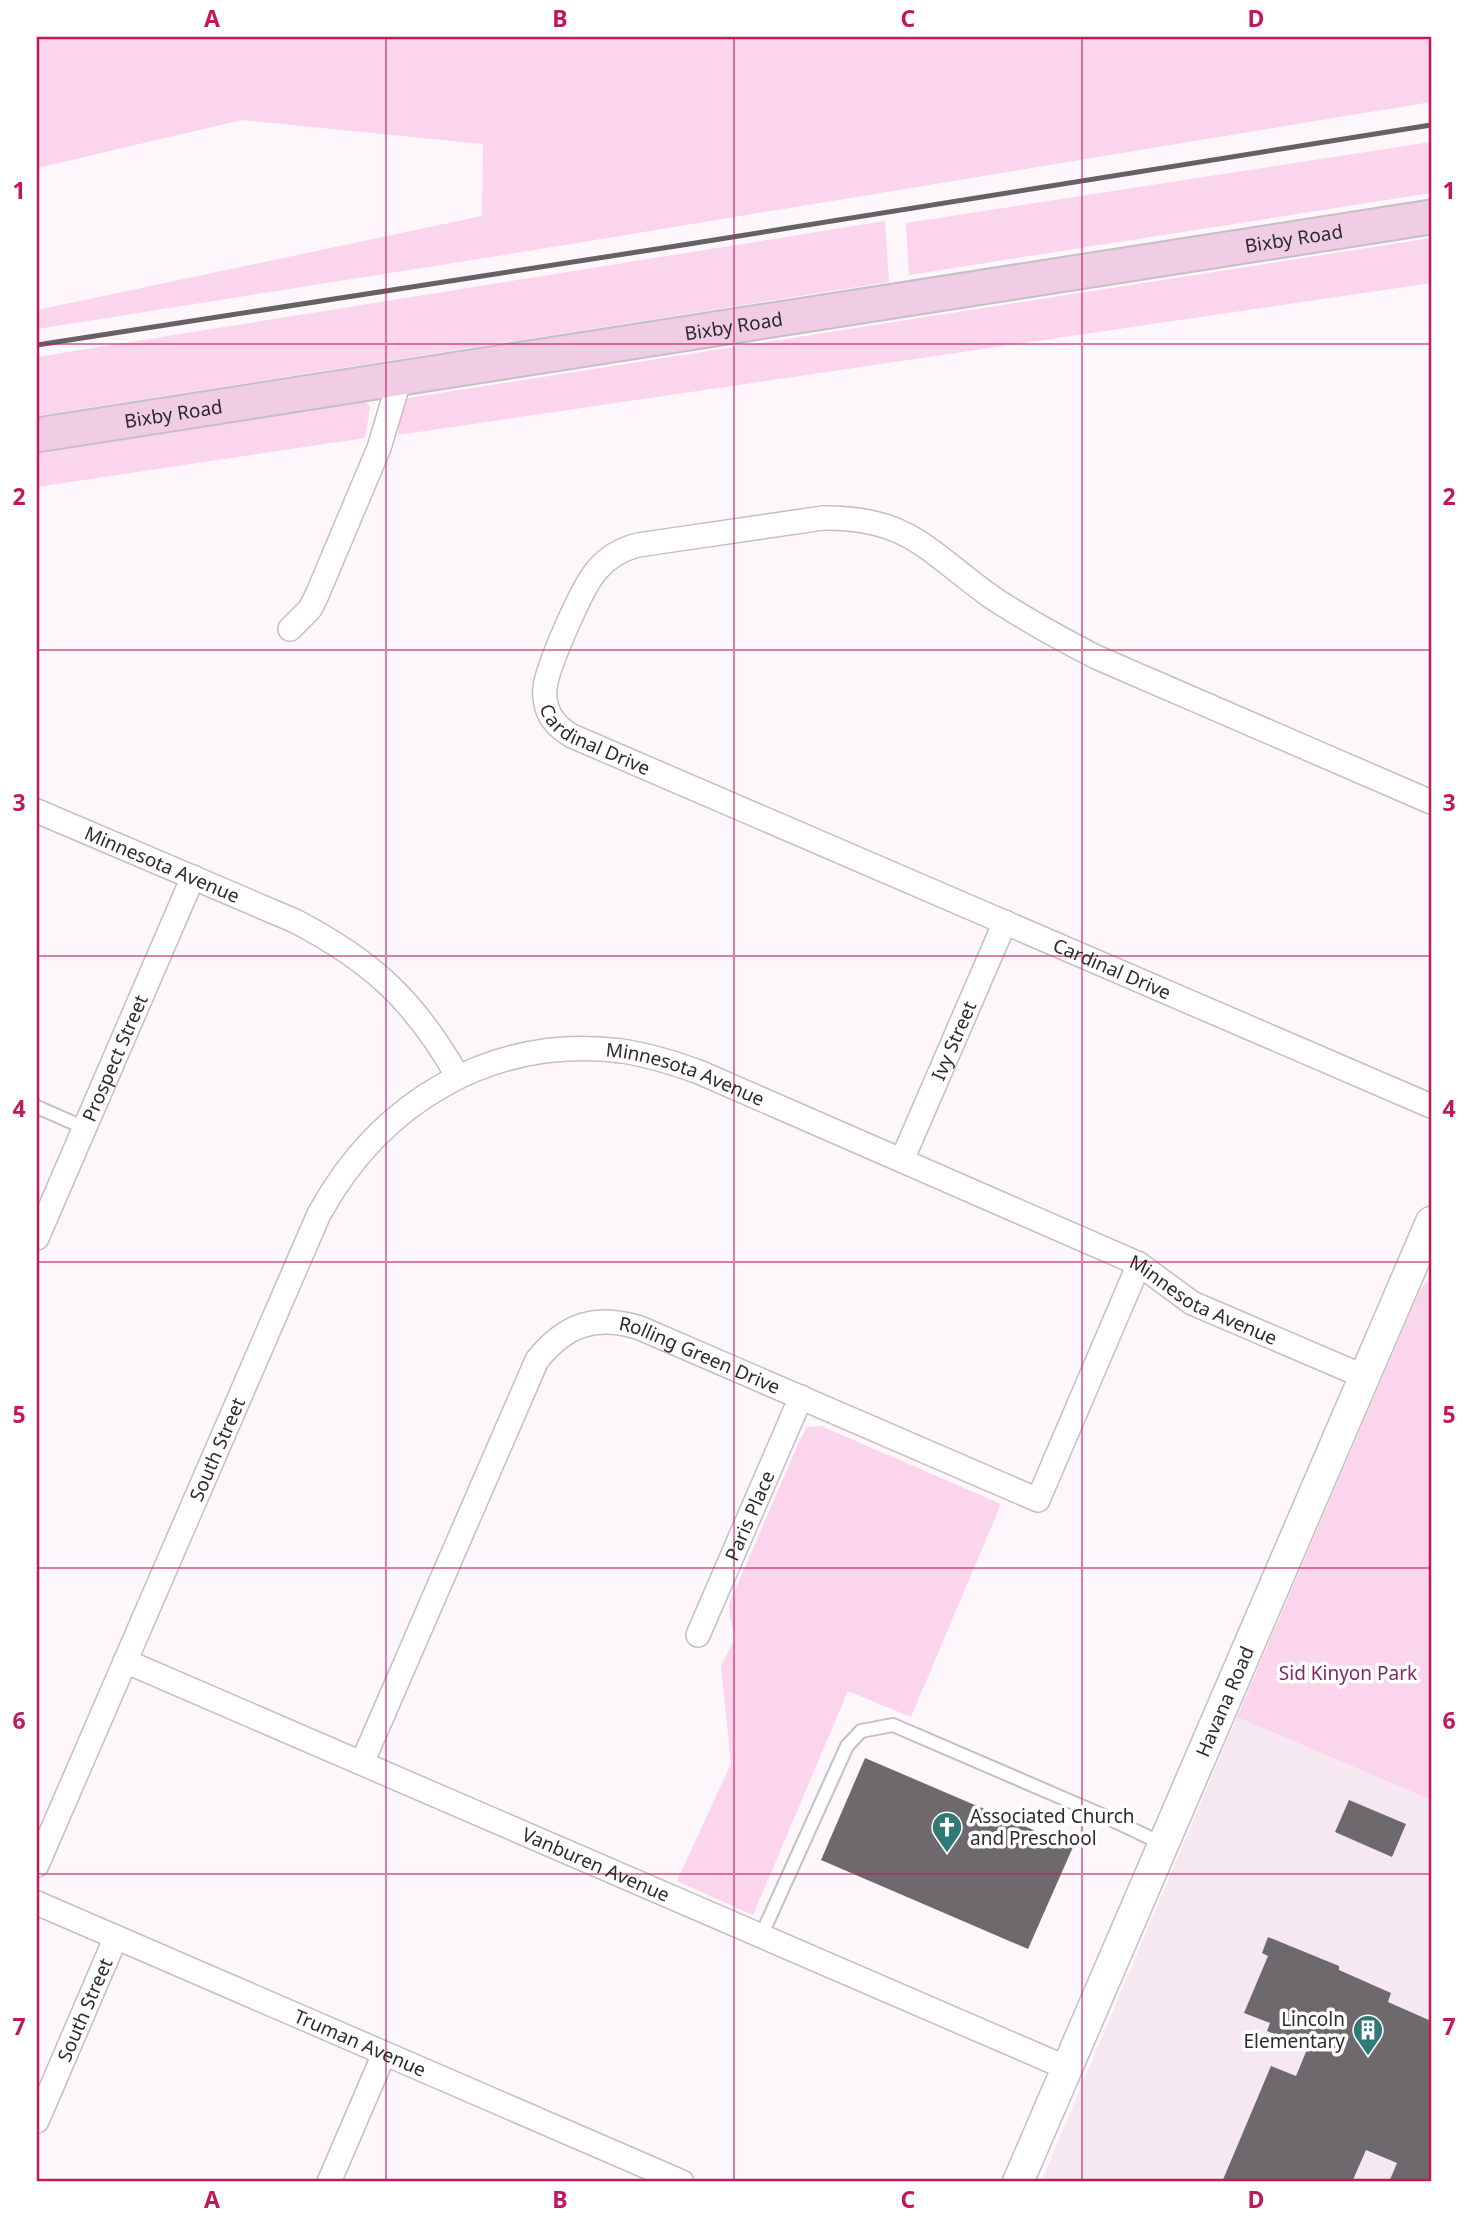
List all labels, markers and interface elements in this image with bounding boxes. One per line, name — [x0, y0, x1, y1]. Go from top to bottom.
text: A — [204, 2, 220, 34]
text: B — [552, 2, 568, 34]
text: C — [901, 2, 916, 34]
text: D — [1248, 2, 1264, 34]
text: 1 — [12, 174, 26, 206]
text: 1 — [1442, 174, 1456, 206]
street label: Bixby Road — [1243, 218, 1345, 259]
street label: Bixby Road — [683, 306, 784, 347]
street label: Bixby Road — [122, 393, 224, 434]
text: 2 — [12, 480, 26, 512]
text: 2 — [1442, 480, 1456, 512]
street label: Cardinal Drive — [534, 700, 654, 781]
text: 3 — [12, 786, 26, 818]
text: 3 — [1442, 786, 1456, 818]
street label: Minnesota Avenue — [81, 820, 244, 909]
street label: Cardinal Drive — [1049, 932, 1175, 1006]
street label: Prospect Street — [76, 990, 154, 1126]
street label: Ivy Street — [925, 997, 982, 1084]
street label: Minnesota Avenue — [605, 1036, 769, 1112]
text: 4 — [12, 1092, 26, 1124]
text: 4 — [1442, 1092, 1456, 1124]
street label: Minnesota Avenue — [1126, 1248, 1281, 1351]
street label: Rolling Green Drive — [617, 1310, 784, 1400]
street label: South Street — [183, 1393, 251, 1505]
text: 5 — [12, 1398, 26, 1430]
text: 5 — [1442, 1398, 1456, 1430]
street label: Paris Place — [719, 1467, 781, 1565]
street label: Havana Road — [1189, 1642, 1260, 1761]
park label: Sid Kinyon Park — [1279, 1660, 1417, 1686]
text: 6 — [12, 1704, 26, 1736]
text: 6 — [1442, 1704, 1456, 1736]
place label: Associated Church and Preschool — [970, 1803, 1135, 1851]
church icon: Associated Church and Preschool — [930, 1810, 964, 1854]
street label: Vanburen Avenue — [518, 1821, 674, 1908]
street label: South Street — [51, 1954, 118, 2066]
street label: Truman Avenue — [290, 2003, 430, 2083]
place label: Lincoln Elementary — [1244, 2006, 1345, 2054]
text: 7 — [12, 2010, 26, 2042]
text: 7 — [1442, 2010, 1456, 2042]
building icon: Lincoln Elementary — [1351, 2013, 1385, 2057]
text: A — [204, 2183, 220, 2215]
text: B — [552, 2183, 568, 2215]
text: C — [901, 2183, 916, 2215]
text: D — [1248, 2183, 1264, 2215]

